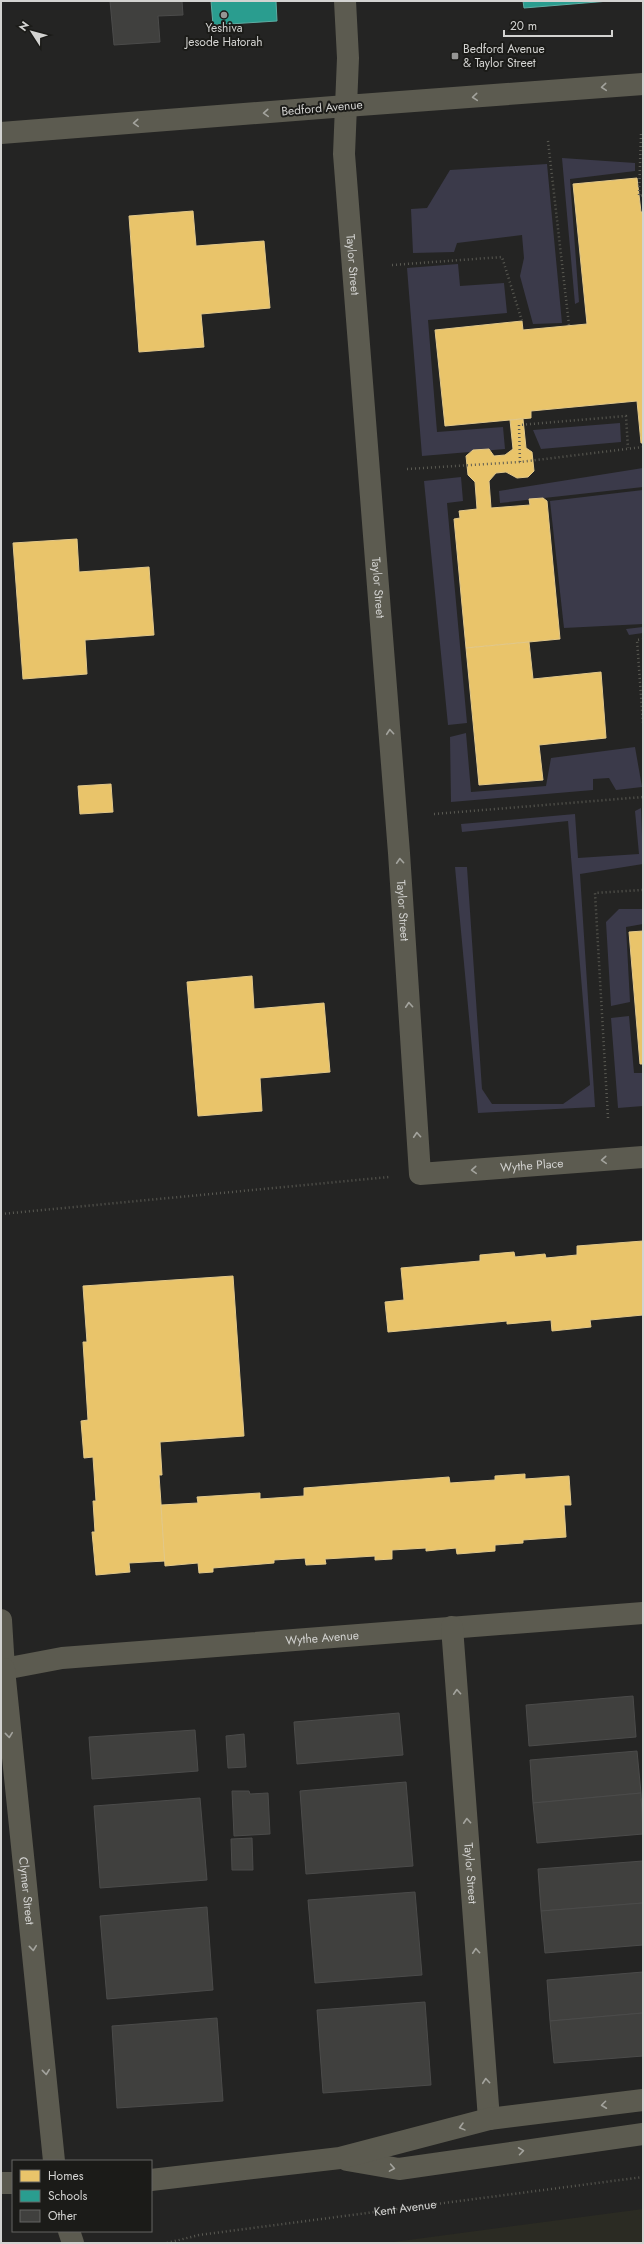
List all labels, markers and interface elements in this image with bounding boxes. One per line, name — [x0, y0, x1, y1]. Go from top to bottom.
marker: Yeshiva Jesode Hatorah — [219, 10, 229, 20]
north arrow — [12, 12, 52, 52]
scale bar — [504, 12, 612, 38]
text: 20 m — [510, 17, 537, 35]
text: N — [15, 18, 33, 34]
place label: Yeshiva Jesode Hatorah — [183, 19, 263, 51]
place label: Bedford Avenue & Taylor Street — [463, 40, 545, 72]
marker: Bedford Avenue & Taylor Street — [450, 51, 460, 61]
one-way arrow — [601, 82, 607, 91]
one-way arrow — [472, 93, 478, 102]
street label: Bedford Avenue — [281, 95, 363, 121]
one-way arrow — [263, 108, 269, 117]
one-way arrow — [133, 118, 139, 127]
street label: Taylor Street — [341, 233, 364, 296]
street label: Taylor Street — [367, 556, 389, 619]
one-way arrow — [385, 729, 394, 735]
one-way arrow — [395, 858, 404, 864]
street label: Taylor Street — [392, 880, 414, 942]
one-way arrow — [405, 1002, 413, 1008]
one-way arrow — [413, 1132, 422, 1138]
street label: Wythe Place — [500, 1154, 564, 1177]
one-way arrow — [601, 1156, 607, 1165]
one-way arrow — [471, 1165, 477, 1174]
street label: Wythe Avenue — [285, 1626, 359, 1650]
one-way arrow — [452, 1689, 461, 1695]
one-way arrow — [5, 1732, 14, 1738]
one-way arrow — [462, 1818, 471, 1824]
street label: Taylor Street — [459, 1842, 482, 1905]
street label: Clymer Street — [14, 1856, 39, 1926]
one-way arrow — [28, 1945, 37, 1951]
one-way arrow — [471, 1948, 480, 1954]
one-way arrow — [41, 2069, 50, 2075]
one-way arrow — [481, 2078, 490, 2084]
one-way arrow — [601, 2100, 607, 2109]
one-way arrow — [459, 2122, 465, 2130]
one-way arrow — [518, 2148, 524, 2156]
legend — [12, 2160, 152, 2232]
one-way arrow — [389, 2163, 395, 2172]
text: Homes — [48, 2167, 84, 2185]
text: Schools — [48, 2187, 87, 2205]
street label: Kent Avenue — [373, 2195, 438, 2221]
text: Other — [48, 2207, 78, 2225]

